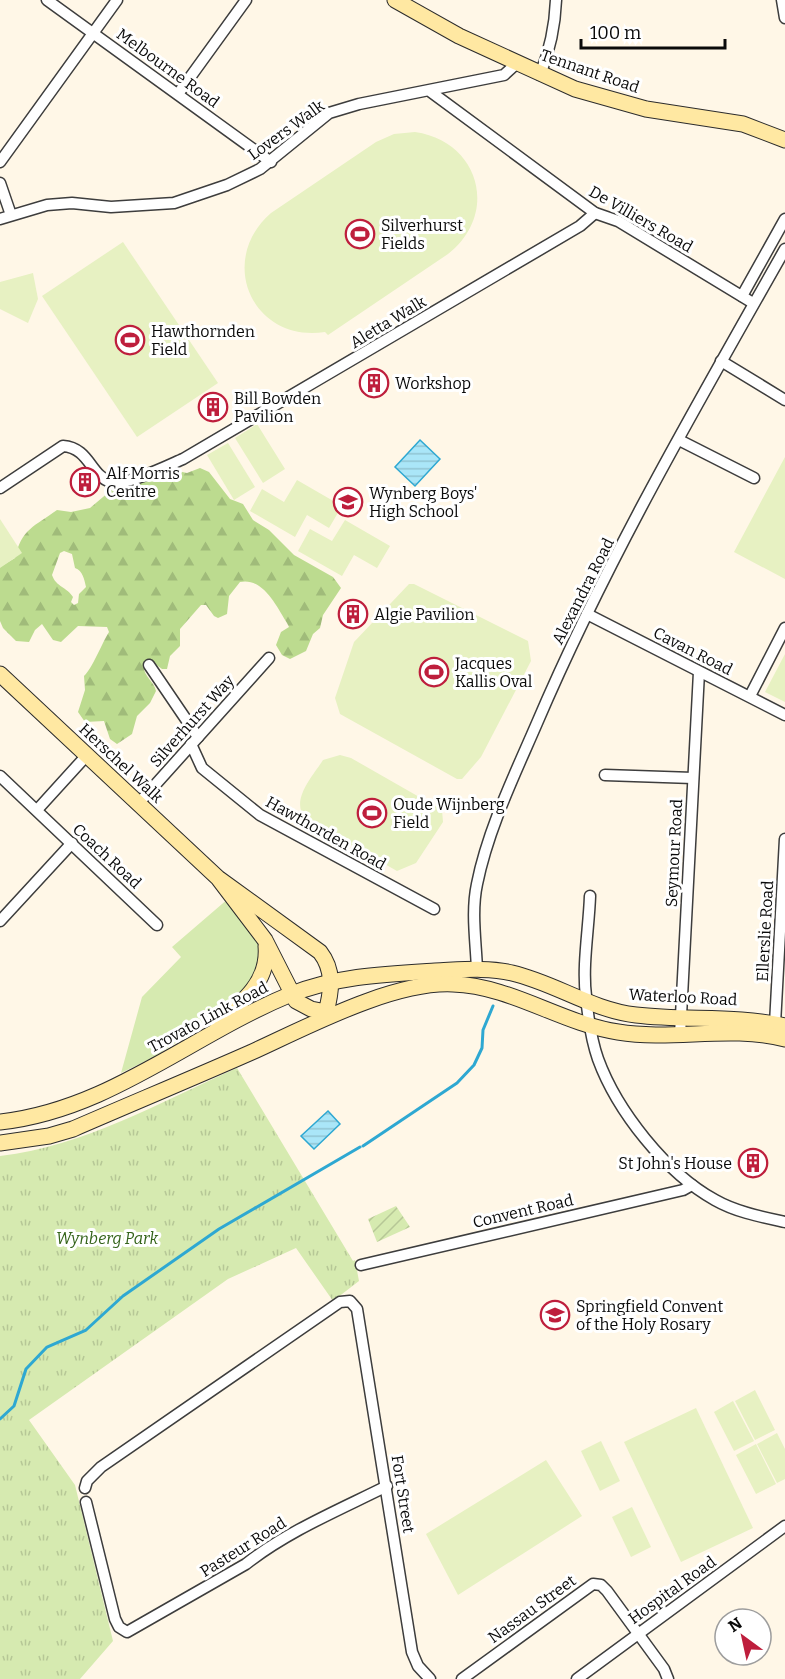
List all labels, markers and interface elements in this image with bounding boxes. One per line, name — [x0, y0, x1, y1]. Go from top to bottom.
scale bar — [581, 12, 725, 50]
text: 100 m — [590, 22, 641, 44]
street label: Melbourne Road — [113, 24, 223, 112]
street label: Tennant Road — [538, 45, 642, 97]
street label: Lovers Walk — [244, 96, 328, 164]
street label: De Villiers Road — [586, 182, 697, 257]
place label: Silverhurst Fields — [381, 216, 463, 253]
sports icon: Silverhurst Fields — [344, 218, 376, 250]
street label: Aletta Walk — [347, 292, 429, 352]
place label: Hawthornden Field — [151, 322, 255, 359]
sports icon: Hawthornden Field — [114, 324, 146, 356]
building icon: Workshop — [358, 367, 390, 399]
place label: Workshop — [395, 374, 471, 393]
place label: Bill Bowden Pavilion — [234, 389, 321, 426]
building icon: Bill Bowden Pavilion — [197, 391, 229, 423]
place label: Alf Morris Centre — [106, 464, 180, 501]
building icon: Alf Morris Centre — [69, 466, 101, 498]
place label: Wynberg Boys' High School — [369, 484, 478, 521]
school or university icon: Wynberg Boys' High School — [332, 486, 364, 518]
street label: Alexandra Road — [548, 534, 618, 647]
building icon: Algie Pavilion — [337, 598, 369, 630]
place label: Algie Pavilion — [374, 605, 474, 624]
street label: Cavan Road — [650, 623, 736, 679]
place label: Jacques Kallis Oval — [454, 654, 533, 691]
sports icon: Jacques Kallis Oval — [418, 656, 450, 688]
street label: Silverhurst Way — [146, 671, 239, 771]
street label: Herschel Walk — [75, 719, 167, 807]
street label: Hawthorden Road — [263, 792, 390, 874]
place label: Oude Wijnberg Field — [393, 795, 505, 832]
sports icon: Oude Wijnberg Field — [356, 797, 388, 829]
street label: Seymour Road — [662, 798, 686, 908]
street label: Coach Road — [69, 820, 145, 893]
street label: Ellerslie Road — [753, 879, 777, 982]
street label: Trovato Link Road — [145, 977, 272, 1057]
street label: Waterloo Road — [628, 985, 738, 1009]
building icon: St John's House — [737, 1147, 769, 1179]
place label: St John's House — [618, 1154, 732, 1173]
street label: Convent Road — [471, 1190, 576, 1232]
park label: Wynberg Park — [56, 1229, 158, 1248]
place label: Springfield Convent of the Holy Rosary — [576, 1297, 723, 1334]
school or university icon: Springfield Convent of the Holy Rosary — [539, 1299, 571, 1331]
street label: Fort Street — [387, 1454, 419, 1535]
street label: Pasteur Road — [197, 1513, 290, 1581]
street label: Hospital Road — [625, 1552, 720, 1628]
street label: Nassau Street — [485, 1571, 580, 1647]
north arrow — [713, 1607, 773, 1667]
text: N — [725, 1614, 745, 1636]

